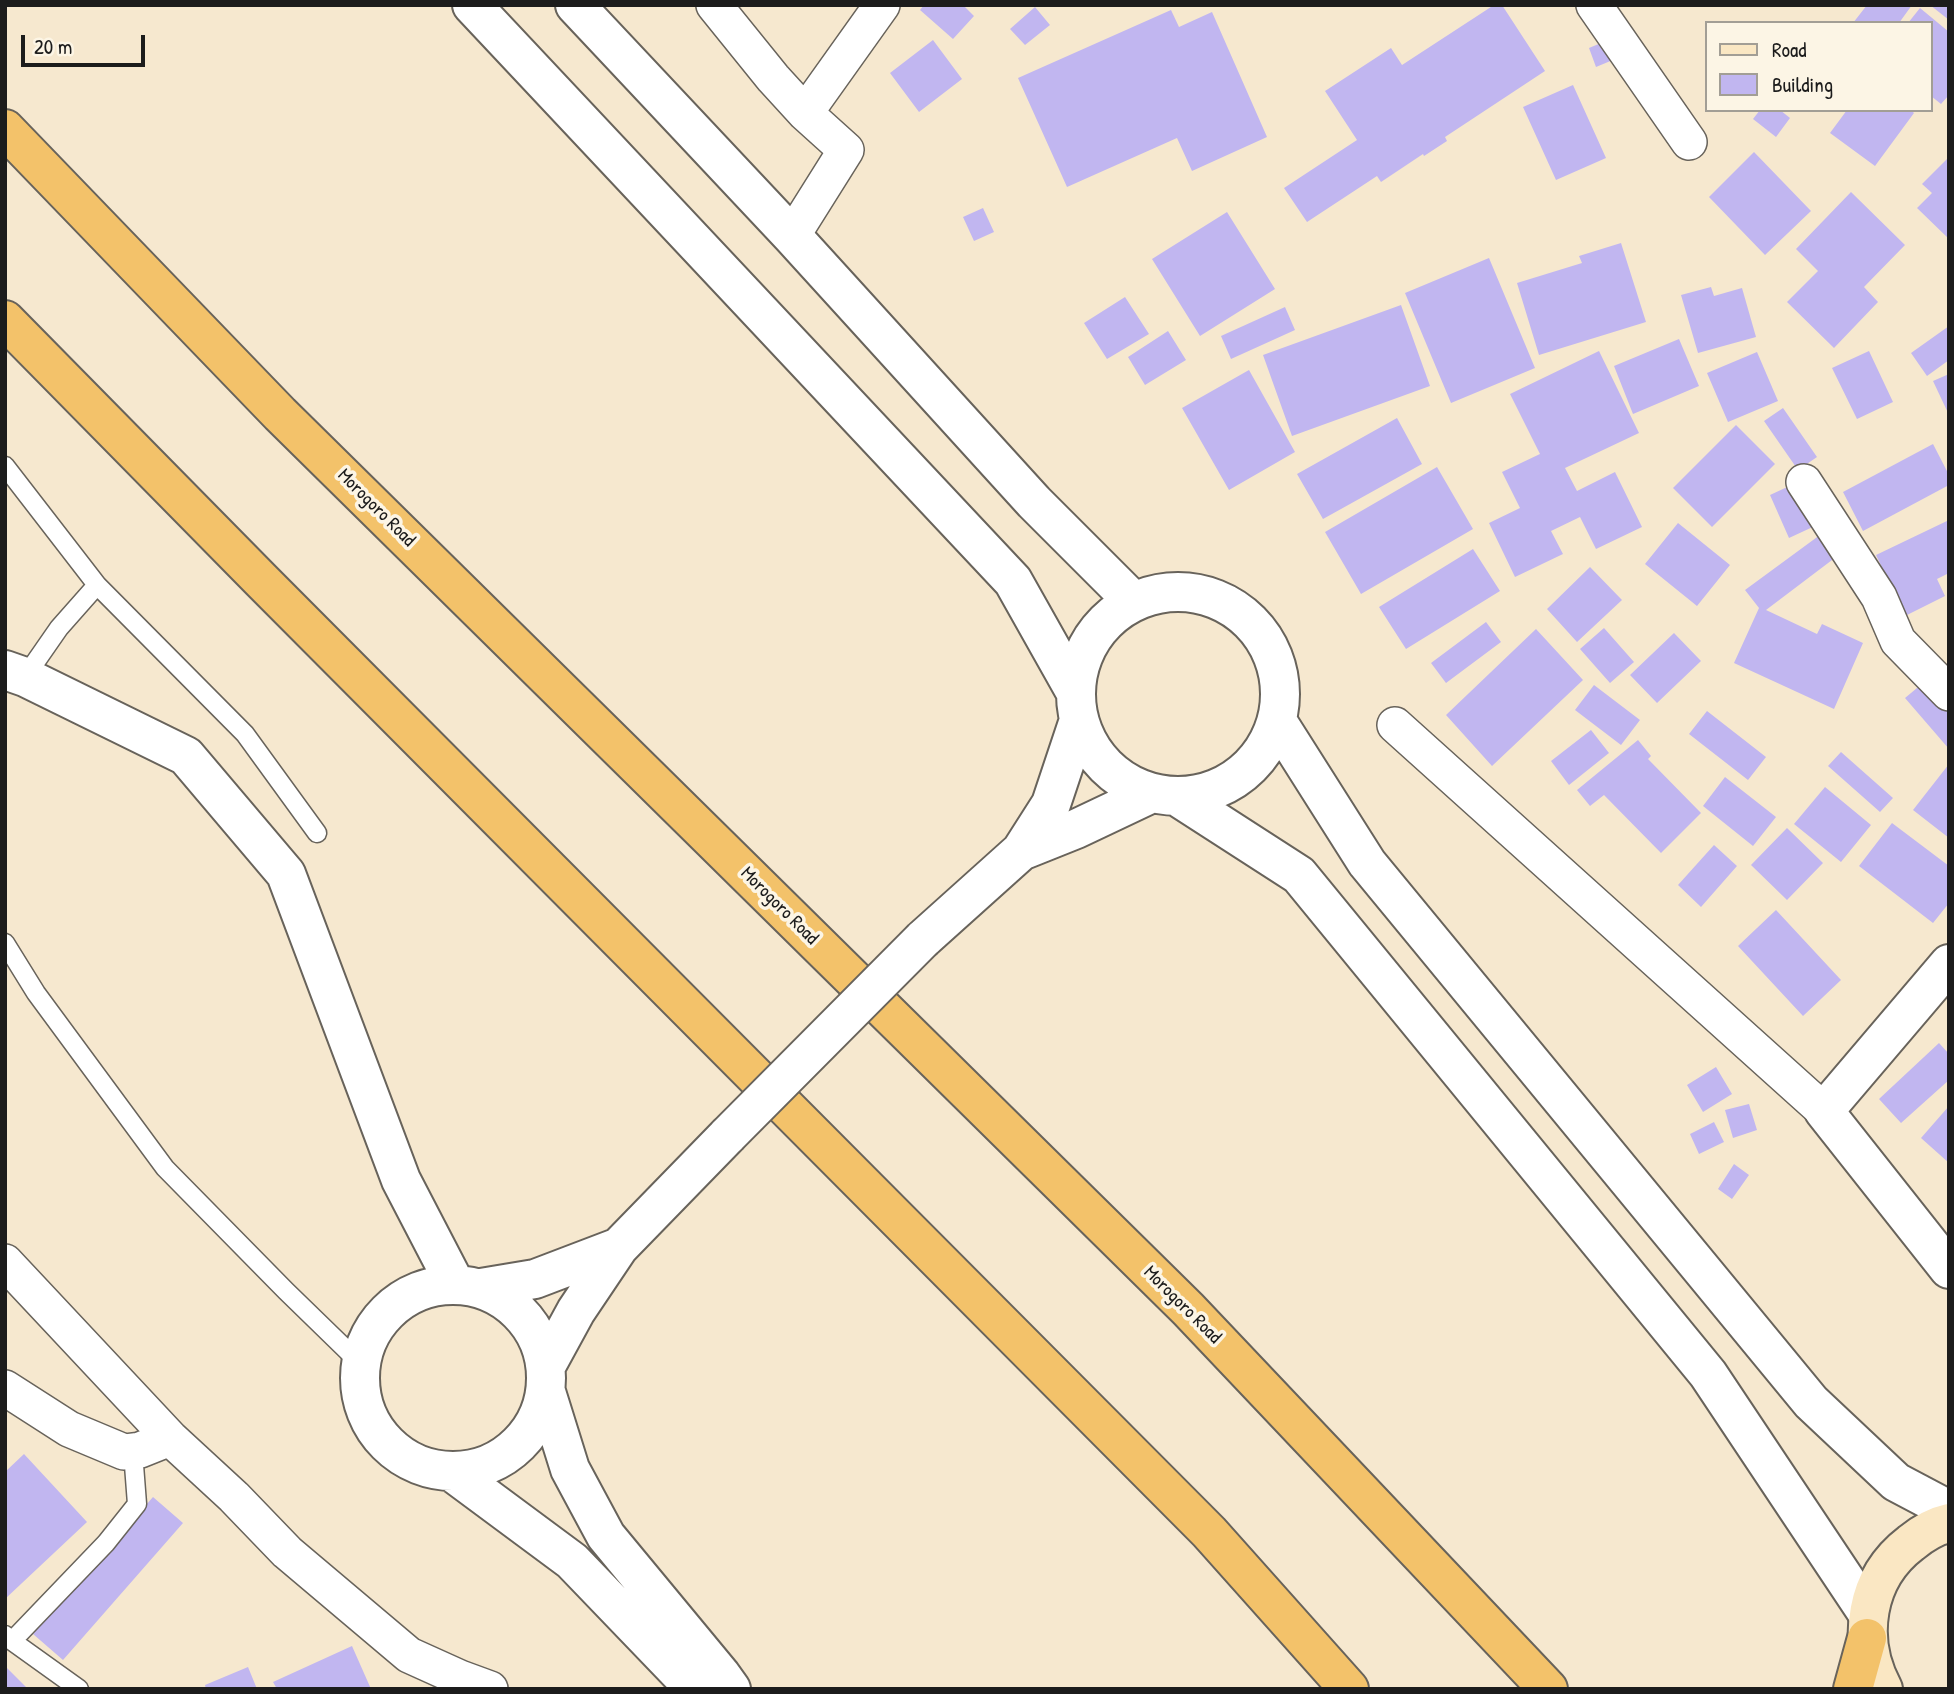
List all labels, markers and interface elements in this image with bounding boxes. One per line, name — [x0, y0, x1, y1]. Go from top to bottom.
scale bar — [24, 21, 149, 65]
legend — [1706, 21, 1933, 112]
text: 20 m — [34, 32, 72, 61]
text: Road — [1772, 35, 1806, 64]
text: Building — [1772, 70, 1833, 99]
street label: Morogoro Road — [332, 464, 420, 552]
street label: Morogoro Road — [735, 862, 823, 950]
street label: Morogoro Road — [1138, 1261, 1226, 1349]

